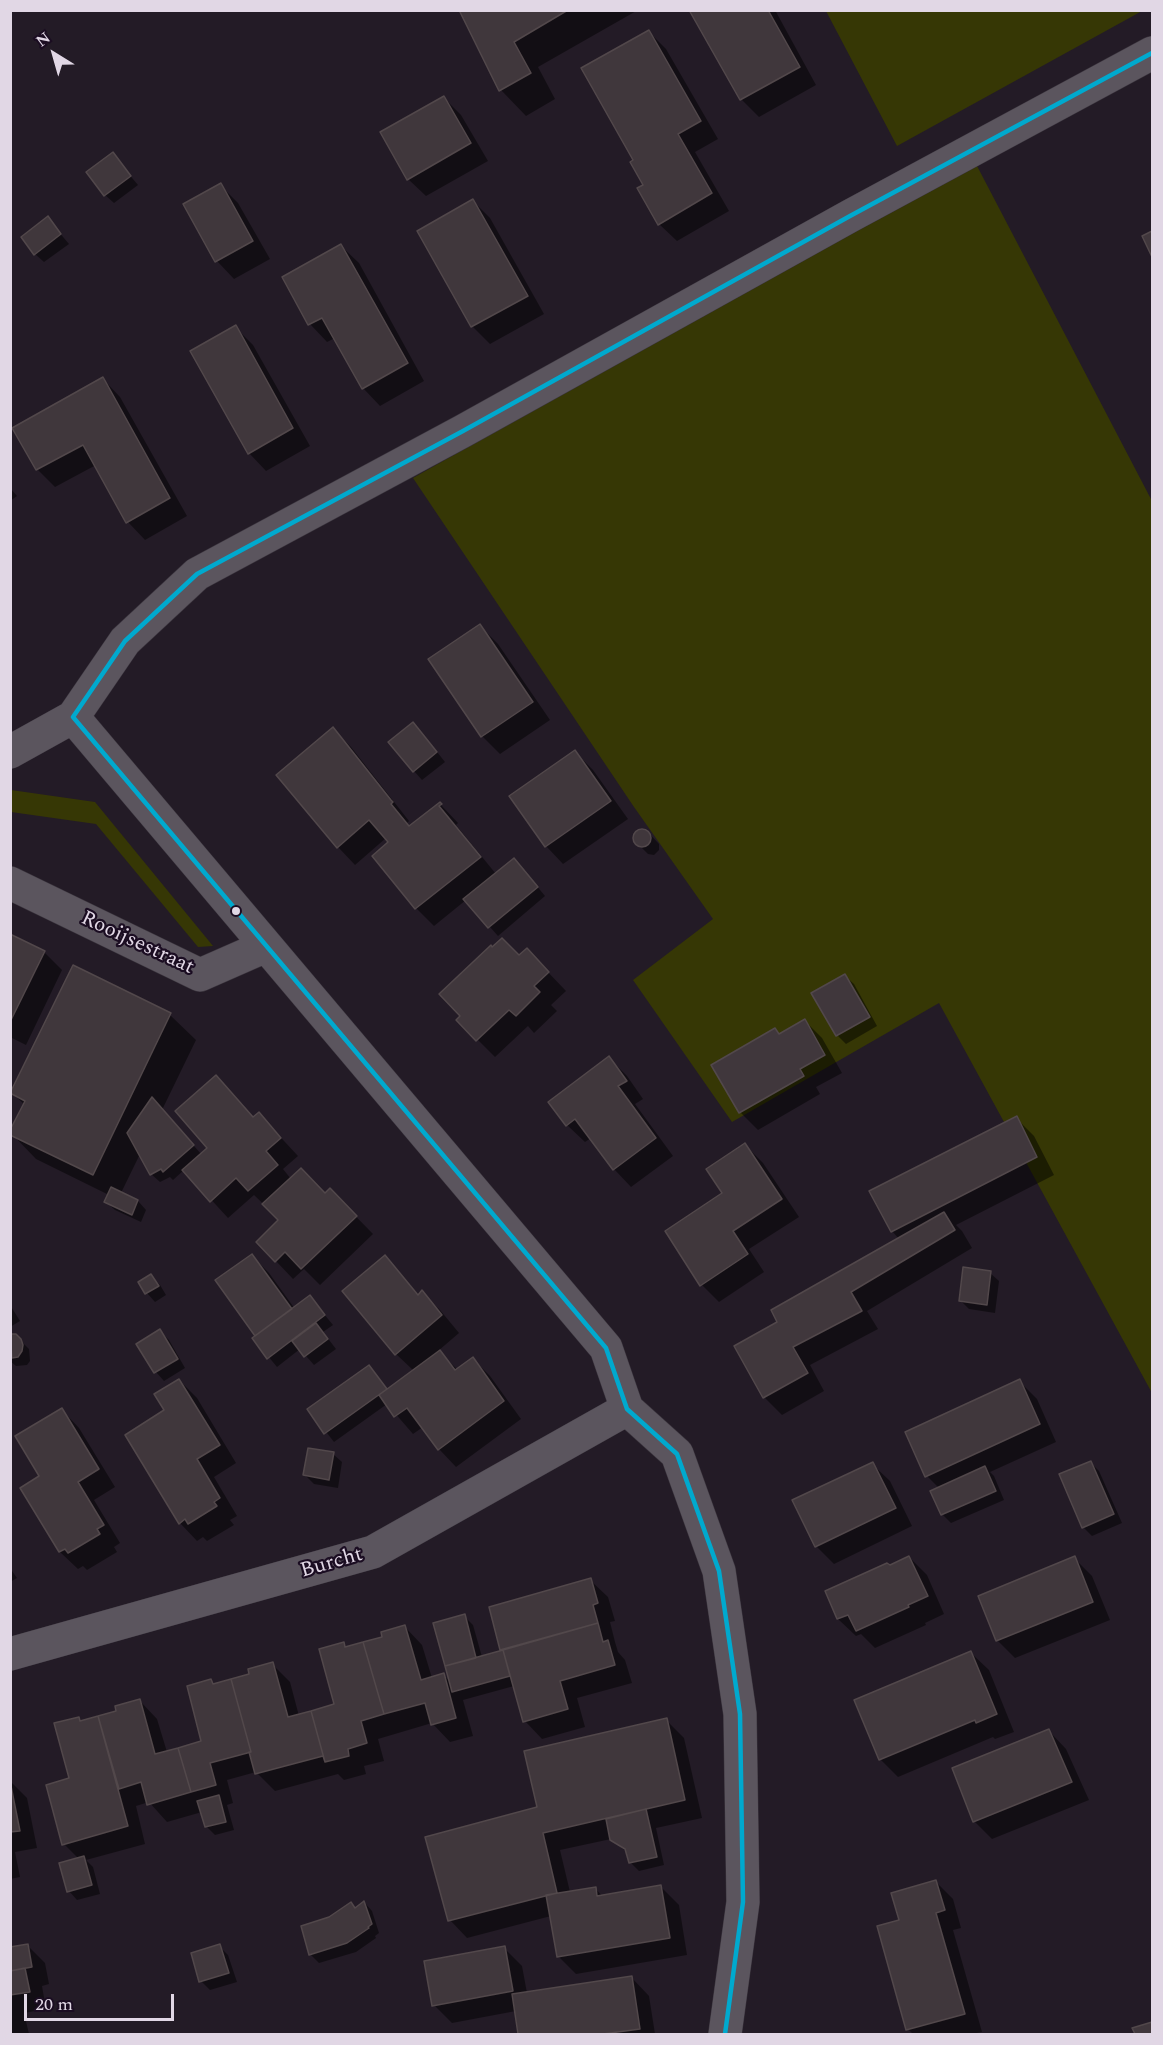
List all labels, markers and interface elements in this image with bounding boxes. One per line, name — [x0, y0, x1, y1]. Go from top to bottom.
north arrow — [24, 24, 84, 84]
text: N — [31, 26, 56, 53]
unlabelled marker — [230, 905, 242, 917]
street label: Rooijsestraat — [76, 907, 198, 981]
street label: Burcht — [298, 1543, 366, 1585]
scale bar — [27, 1982, 177, 2020]
text: 20 m — [35, 1991, 73, 2018]

